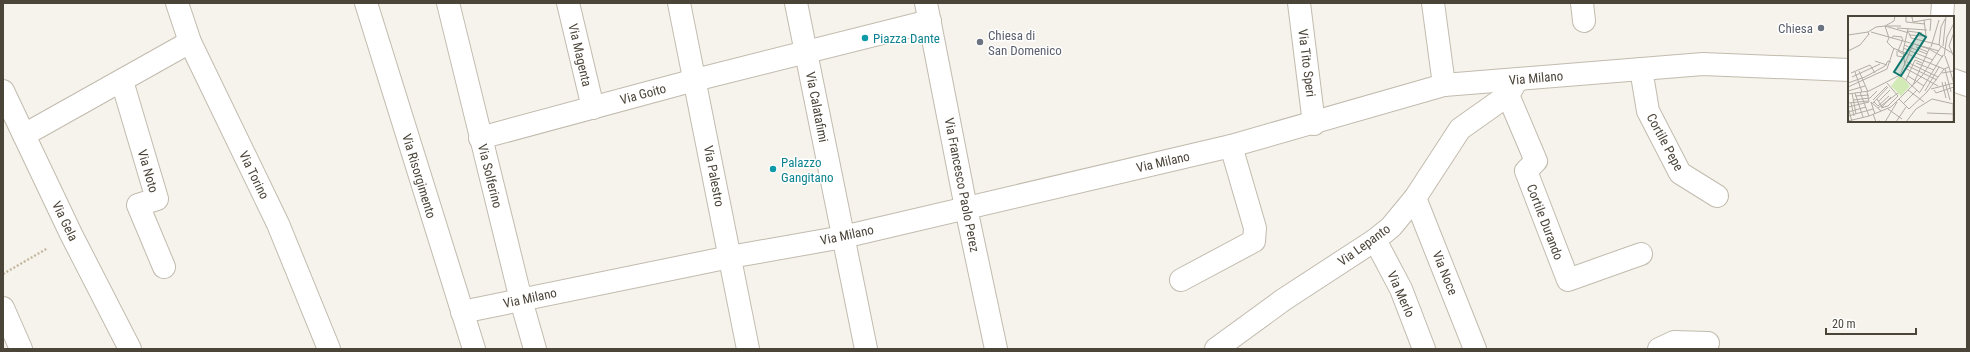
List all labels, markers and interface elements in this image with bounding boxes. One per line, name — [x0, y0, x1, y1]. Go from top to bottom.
inset map — [1848, 16, 1954, 122]
place label: Chiesa — [1778, 21, 1813, 36]
street label: Via Magenta — [565, 22, 595, 88]
marker: Chiesa — [1816, 23, 1826, 33]
place label: Chiesa di San Domenico — [988, 28, 1062, 58]
street label: Via Tito Speri — [1295, 28, 1319, 98]
place label: Piazza Dante — [873, 31, 940, 46]
marker: Piazza Dante — [860, 33, 870, 43]
marker: Chiesa di San Domenico — [975, 37, 985, 47]
street label: Via Milano — [1508, 68, 1564, 88]
street label: Via Calatafimi — [803, 70, 831, 144]
street label: Via Goito — [618, 81, 668, 107]
street label: Cortile Pepe — [1644, 111, 1686, 173]
street label: Via Francesco Paolo Perez — [942, 117, 982, 254]
street label: Via Risorgimento — [399, 132, 439, 220]
street label: Via Solferino — [475, 142, 505, 210]
street label: Via Palestro — [701, 144, 727, 208]
street label: Via Noto — [135, 148, 161, 194]
street label: Via Torino — [236, 148, 272, 202]
street label: Via Milano — [1135, 149, 1191, 175]
place label: Palazzo Gangitano — [781, 155, 834, 185]
marker: Palazzo Gangitano — [768, 164, 778, 174]
street label: Cortile Durando — [1524, 182, 1566, 262]
street label: Via Gela — [49, 199, 81, 243]
street label: Via Lepanto — [1335, 221, 1393, 269]
street label: Via Milano — [819, 222, 875, 248]
street label: Via Noce — [1429, 249, 1461, 297]
street label: Via Merlo — [1384, 269, 1418, 319]
street label: Via Milano — [502, 285, 558, 311]
scale bar — [1826, 310, 1916, 336]
text: 20 m — [1832, 317, 1856, 331]

